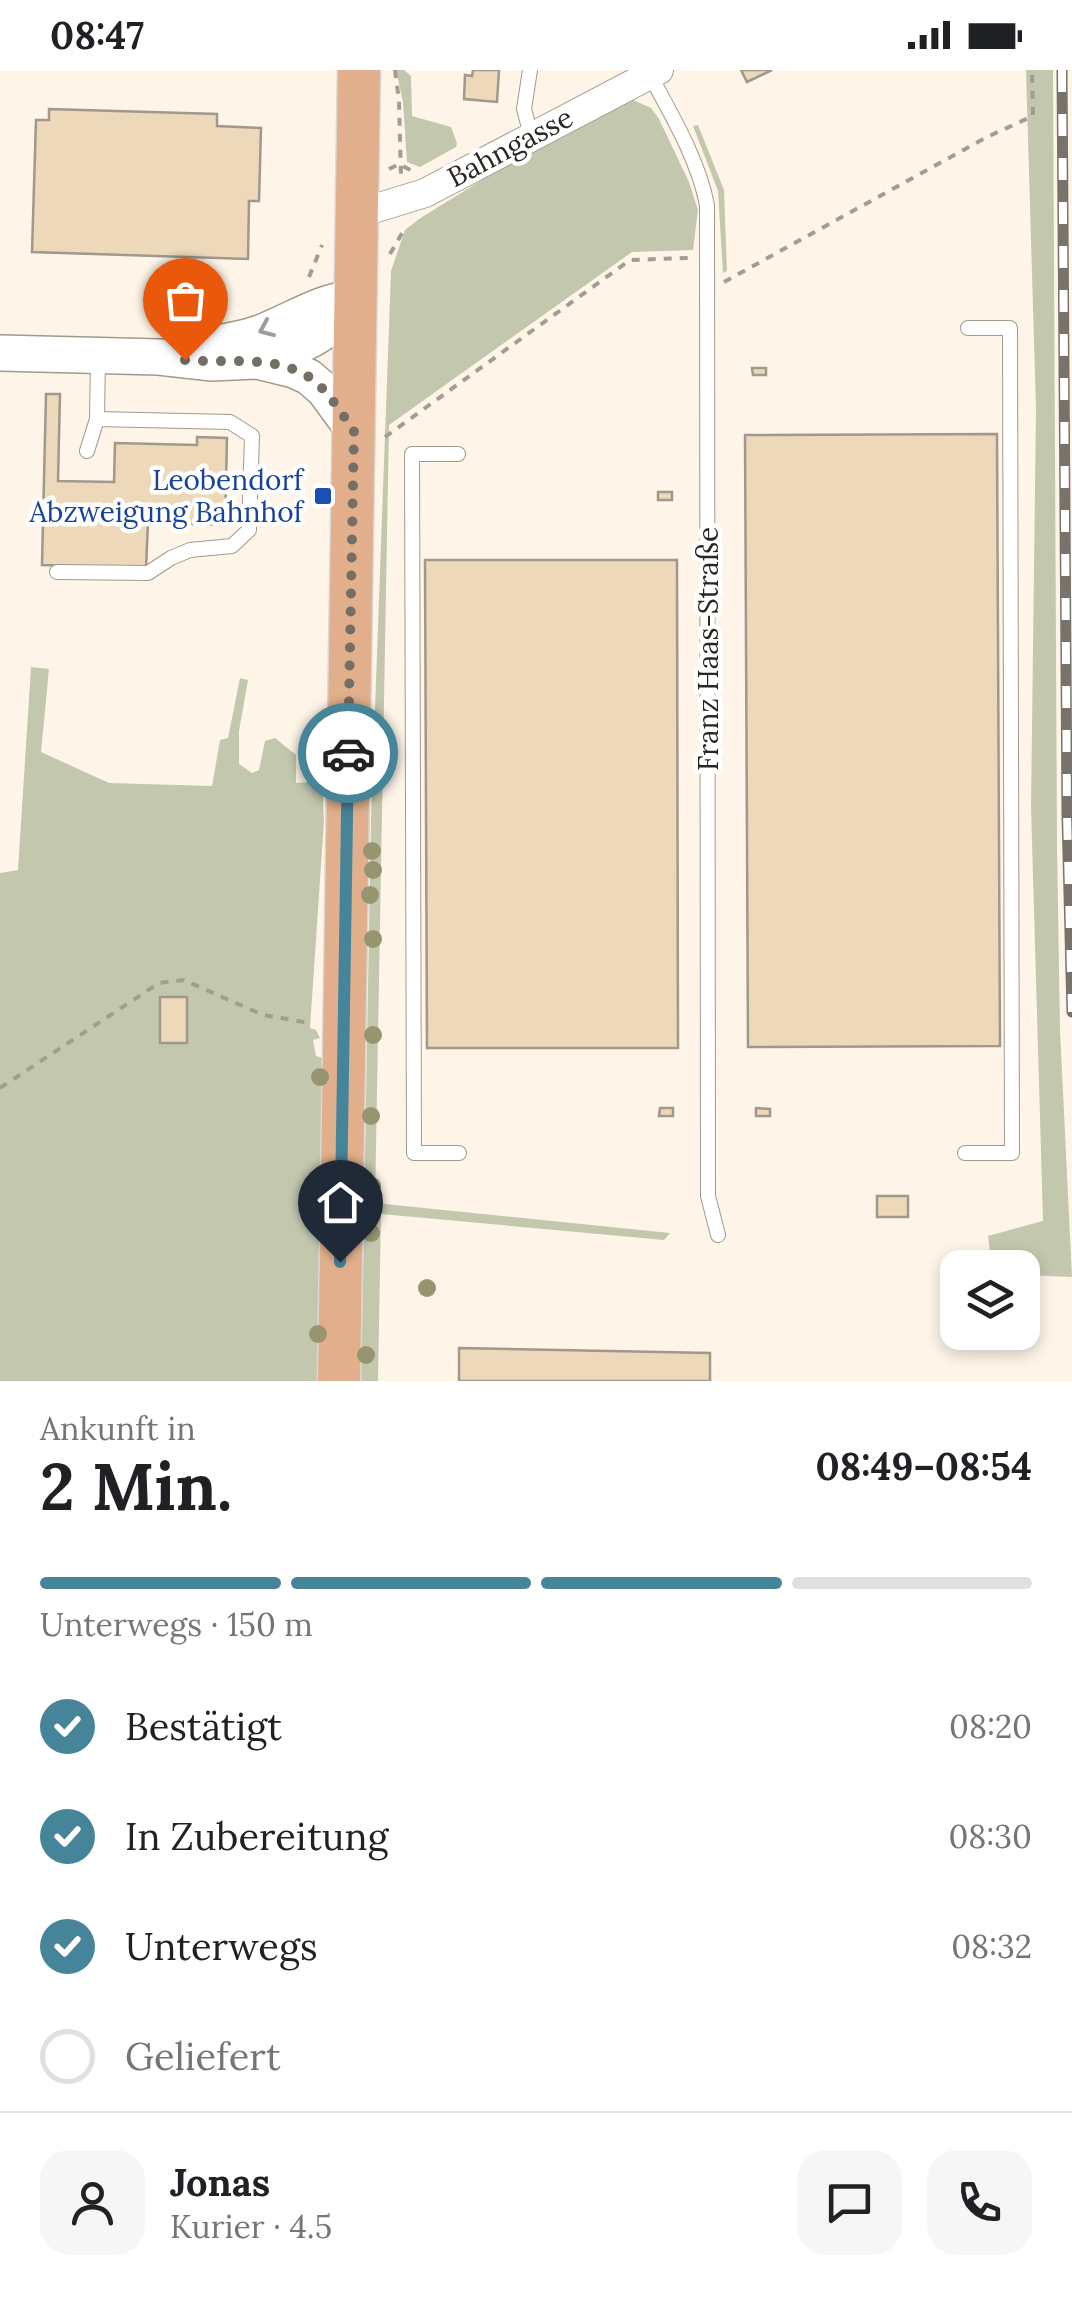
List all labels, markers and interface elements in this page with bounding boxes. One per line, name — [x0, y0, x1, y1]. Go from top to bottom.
text: 08:47 — [50, 11, 144, 59]
street label: Bahngasse — [441, 99, 579, 195]
pin — [143, 258, 228, 361]
icon: bag — [158, 273, 213, 328]
one-way arrow — [258, 317, 276, 337]
place label: Leobendorf Abzweigung Bahnhof — [29, 462, 306, 530]
marker: Leobendorf Abzweigung Bahnhof — [312, 485, 334, 507]
street label: Franz Haas-Straße — [690, 527, 726, 771]
courier — [298, 703, 398, 803]
icon: car — [321, 726, 376, 781]
pin — [298, 1160, 383, 1263]
icon: home — [313, 1175, 368, 1230]
map controls — [940, 1250, 1040, 1350]
button: layers — [940, 1250, 1040, 1350]
text: Ankunft in — [40, 1408, 196, 1449]
text: 08:49–08:54 — [815, 1442, 1032, 1490]
text: 2 Min. — [40, 1445, 232, 1528]
text: Unterwegs · 150 m — [40, 1604, 313, 1645]
icon: check — [40, 1699, 95, 1754]
text: Bestätigt — [125, 1702, 282, 1750]
text: 08:20 — [949, 1706, 1032, 1747]
icon: check — [40, 1809, 95, 1864]
text: In Zubereitung — [125, 1812, 389, 1860]
text: 08:30 — [948, 1816, 1032, 1857]
icon: check — [40, 1919, 95, 1974]
text: Unterwegs — [125, 1922, 318, 1970]
text: 08:32 — [951, 1926, 1032, 1967]
text: Geliefert — [125, 2032, 281, 2080]
button: person — [40, 2150, 145, 2255]
button: chat — [797, 2150, 902, 2255]
button: phone — [927, 2150, 1032, 2255]
text: Jonas — [170, 2158, 270, 2206]
text: Kurier · 4.5 — [170, 2206, 332, 2247]

